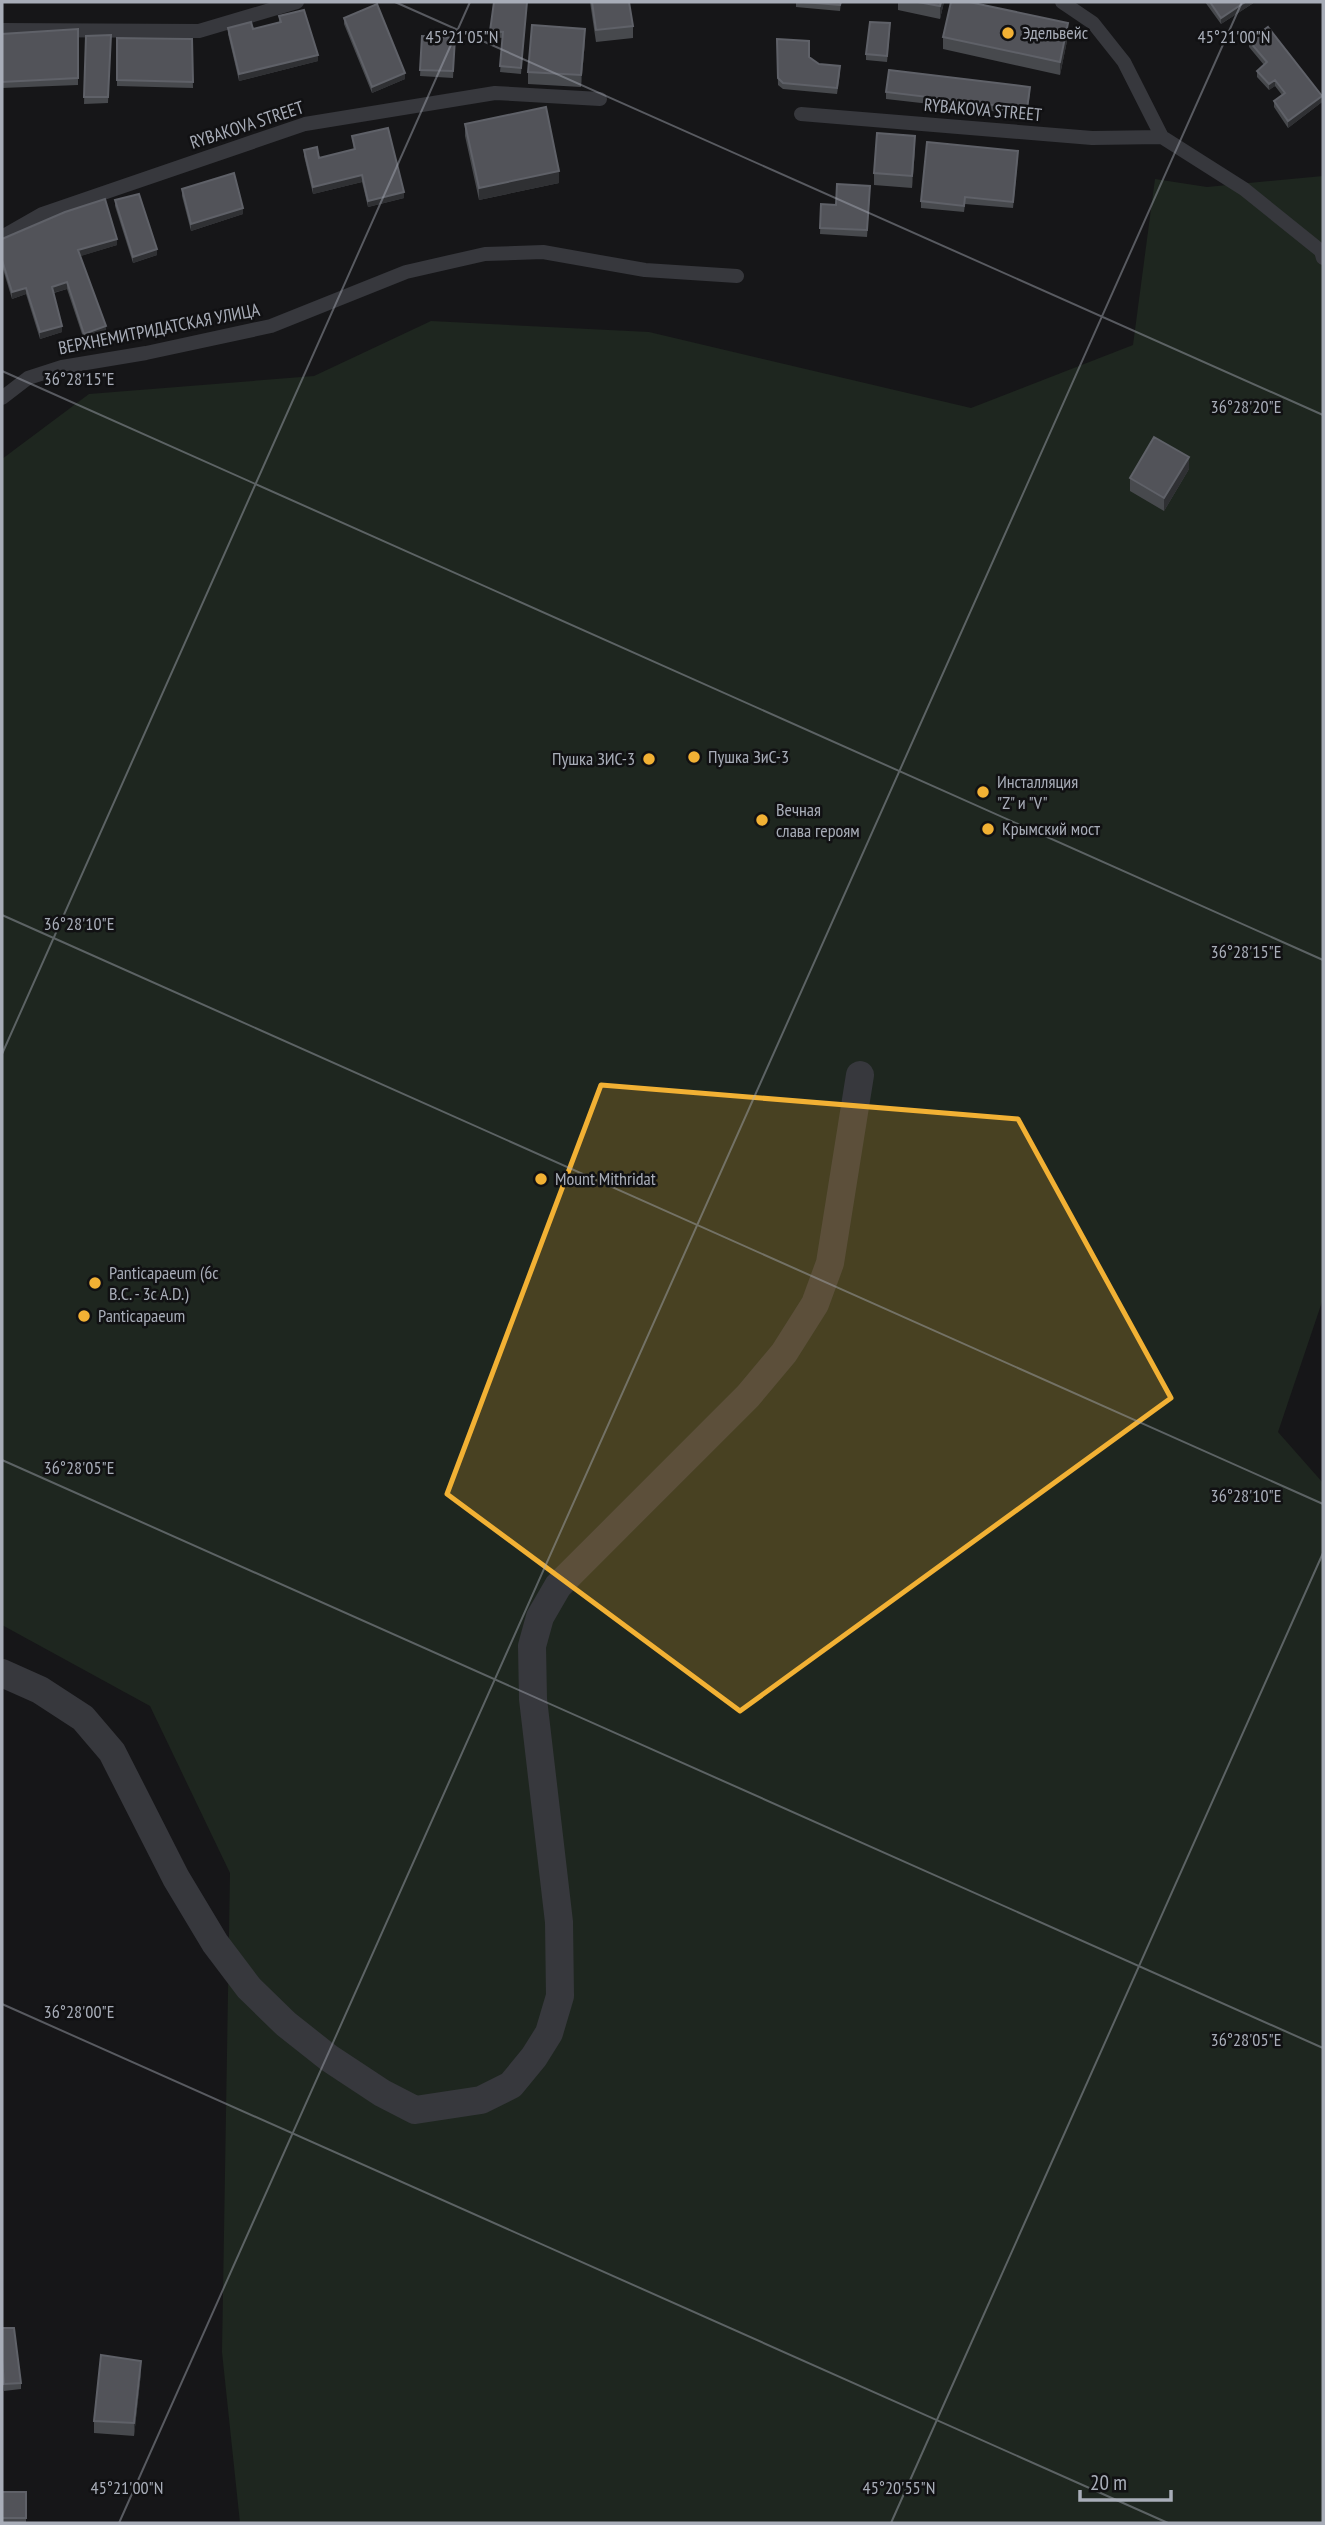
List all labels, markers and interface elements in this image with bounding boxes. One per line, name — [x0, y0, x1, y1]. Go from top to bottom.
place label: Эдельвейс — [1022, 21, 1089, 44]
text: 45°21'05"N — [426, 25, 498, 48]
marker: Эдельвейс — [1000, 25, 1016, 41]
text: 45°21'00"N — [1198, 25, 1270, 48]
street label: RYBAKOVA STREET — [923, 93, 1043, 126]
street label: RYBAKOVA STREET — [187, 95, 307, 154]
street label: ВЕРХНЕМИТРИДАТСКАЯ УЛИЦА — [56, 298, 262, 359]
text: 36°28'15"E — [44, 367, 114, 390]
text: 36°28'20"E — [1211, 395, 1281, 418]
place label: Пушка ЗиС-3 — [708, 745, 789, 768]
place label: Пушка ЗИС-3 — [552, 747, 635, 770]
marker: Пушка ЗиС-3 — [686, 749, 702, 765]
marker: Пушка ЗИС-3 — [641, 751, 657, 767]
place label: Инсталляция "Z" и "V" — [997, 770, 1078, 814]
marker: Инсталляция "Z" и "V" — [975, 784, 991, 800]
place label: Вечная слава героям — [776, 798, 860, 842]
marker: Вечная слава героям — [754, 812, 770, 828]
place label: Крымский мост — [1002, 817, 1100, 840]
marker: Крымский мост — [980, 821, 996, 837]
text: 36°28'10"E — [44, 912, 114, 935]
text: 36°28'15"E — [1211, 940, 1281, 963]
place label: Mount Mithridat — [555, 1167, 656, 1190]
marker: Mount Mithridat — [533, 1171, 549, 1187]
place label: Panticapaeum (6c B.C. - 3c A.D.) — [109, 1261, 219, 1305]
marker: Panticapaeum (6c B.C. - 3c A.D.) — [87, 1275, 103, 1291]
place label: Panticapaeum — [98, 1304, 185, 1327]
marker: Panticapaeum — [76, 1308, 92, 1324]
text: 36°28'05"E — [44, 1456, 114, 1479]
text: 36°28'10"E — [1211, 1484, 1281, 1507]
text: 36°28'00"E — [44, 2000, 114, 2023]
text: 36°28'05"E — [1211, 2028, 1281, 2051]
scale bar — [1080, 2458, 1171, 2502]
text: 20 m — [1090, 2469, 1127, 2496]
text: 45°21'00"N — [91, 2476, 163, 2499]
text: 45°20'55"N — [863, 2476, 935, 2499]

